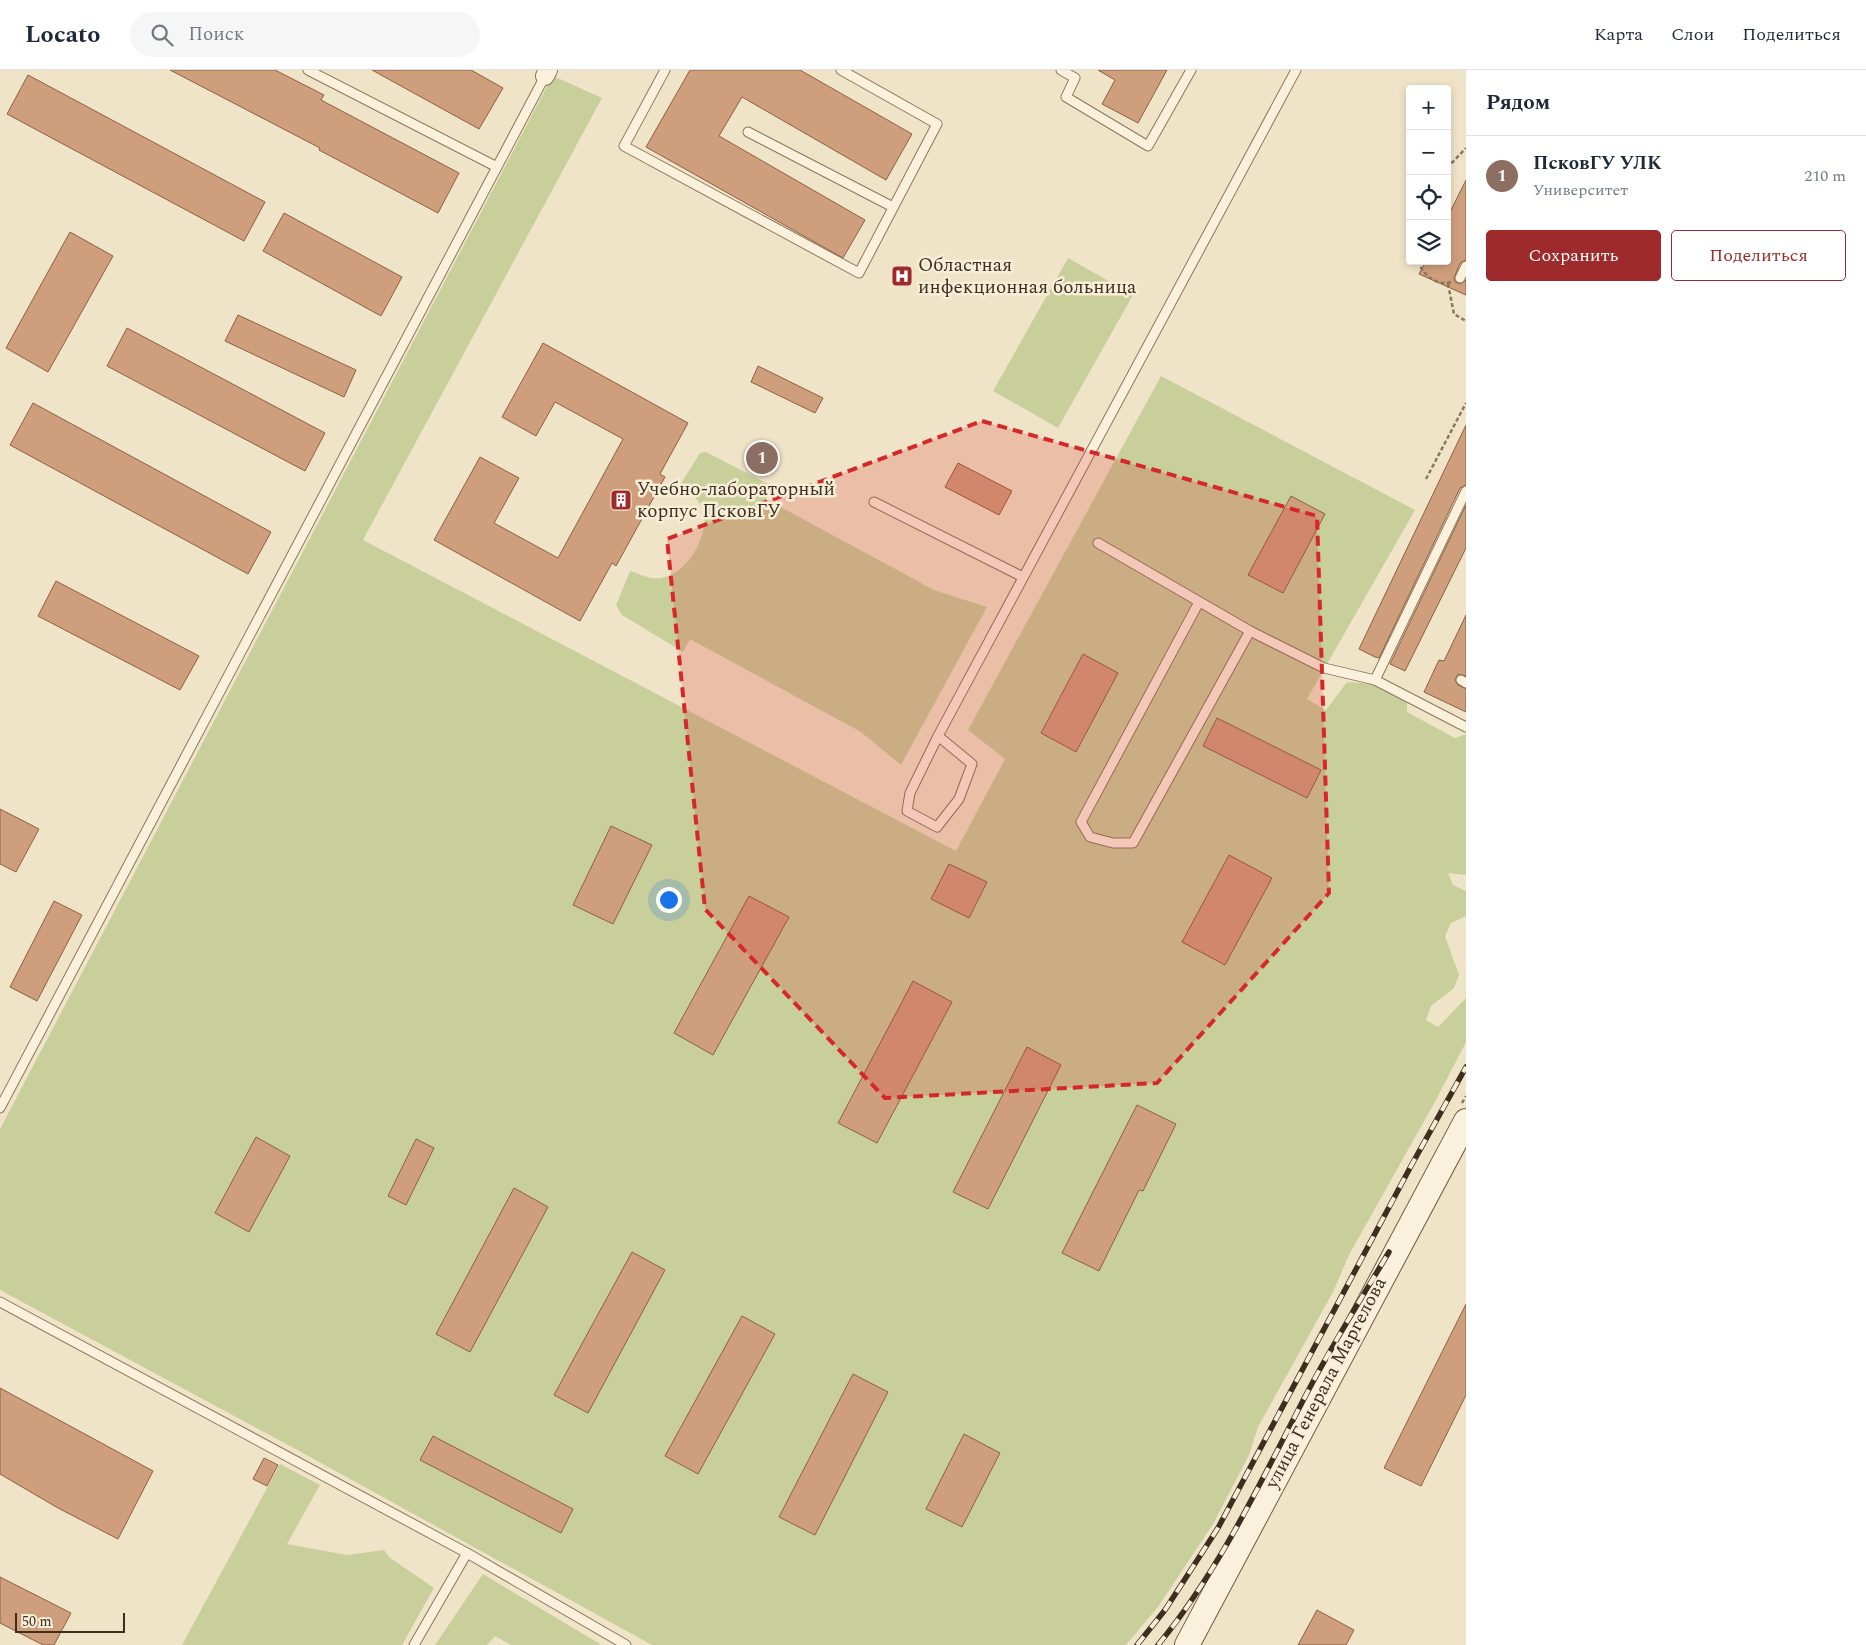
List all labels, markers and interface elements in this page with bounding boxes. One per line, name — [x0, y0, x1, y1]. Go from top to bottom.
search box — [130, 12, 480, 57]
text: Locato — [25, 17, 100, 53]
text: Поиск — [188, 20, 244, 49]
icon: search — [148, 21, 176, 49]
text: Карта — [1594, 21, 1643, 48]
text: Слои — [1671, 21, 1714, 48]
text: Поделиться — [1742, 21, 1841, 48]
map controls — [1406, 85, 1451, 265]
button: + — [1406, 85, 1451, 130]
text: Рядом — [1486, 87, 1550, 119]
button: − — [1406, 130, 1451, 175]
text: ПсковГУ УЛК — [1533, 149, 1662, 178]
text: 1 — [1498, 164, 1506, 188]
text: 210 m — [1804, 164, 1846, 188]
button: locate — [1406, 175, 1451, 220]
text: Университет — [1533, 178, 1628, 202]
button: layers — [1406, 220, 1451, 265]
button: Сохранить — [1486, 230, 1661, 281]
button: Поделиться — [1671, 230, 1846, 281]
place label: Областная инфекционная больница — [918, 251, 1137, 302]
hospital icon: Областная инфекционная больница — [890, 264, 914, 288]
pin: 1 — [746, 439, 778, 477]
place label: Учебно-лабораторный корпус ПсковГУ — [637, 475, 835, 526]
building icon: Учебно-лабораторный корпус ПсковГУ — [609, 488, 633, 512]
your location — [656, 887, 682, 913]
street label: улица Генерала Маргелова — [1257, 1271, 1395, 1495]
scale bar — [15, 1610, 125, 1633]
text: 50 m — [22, 1611, 52, 1632]

